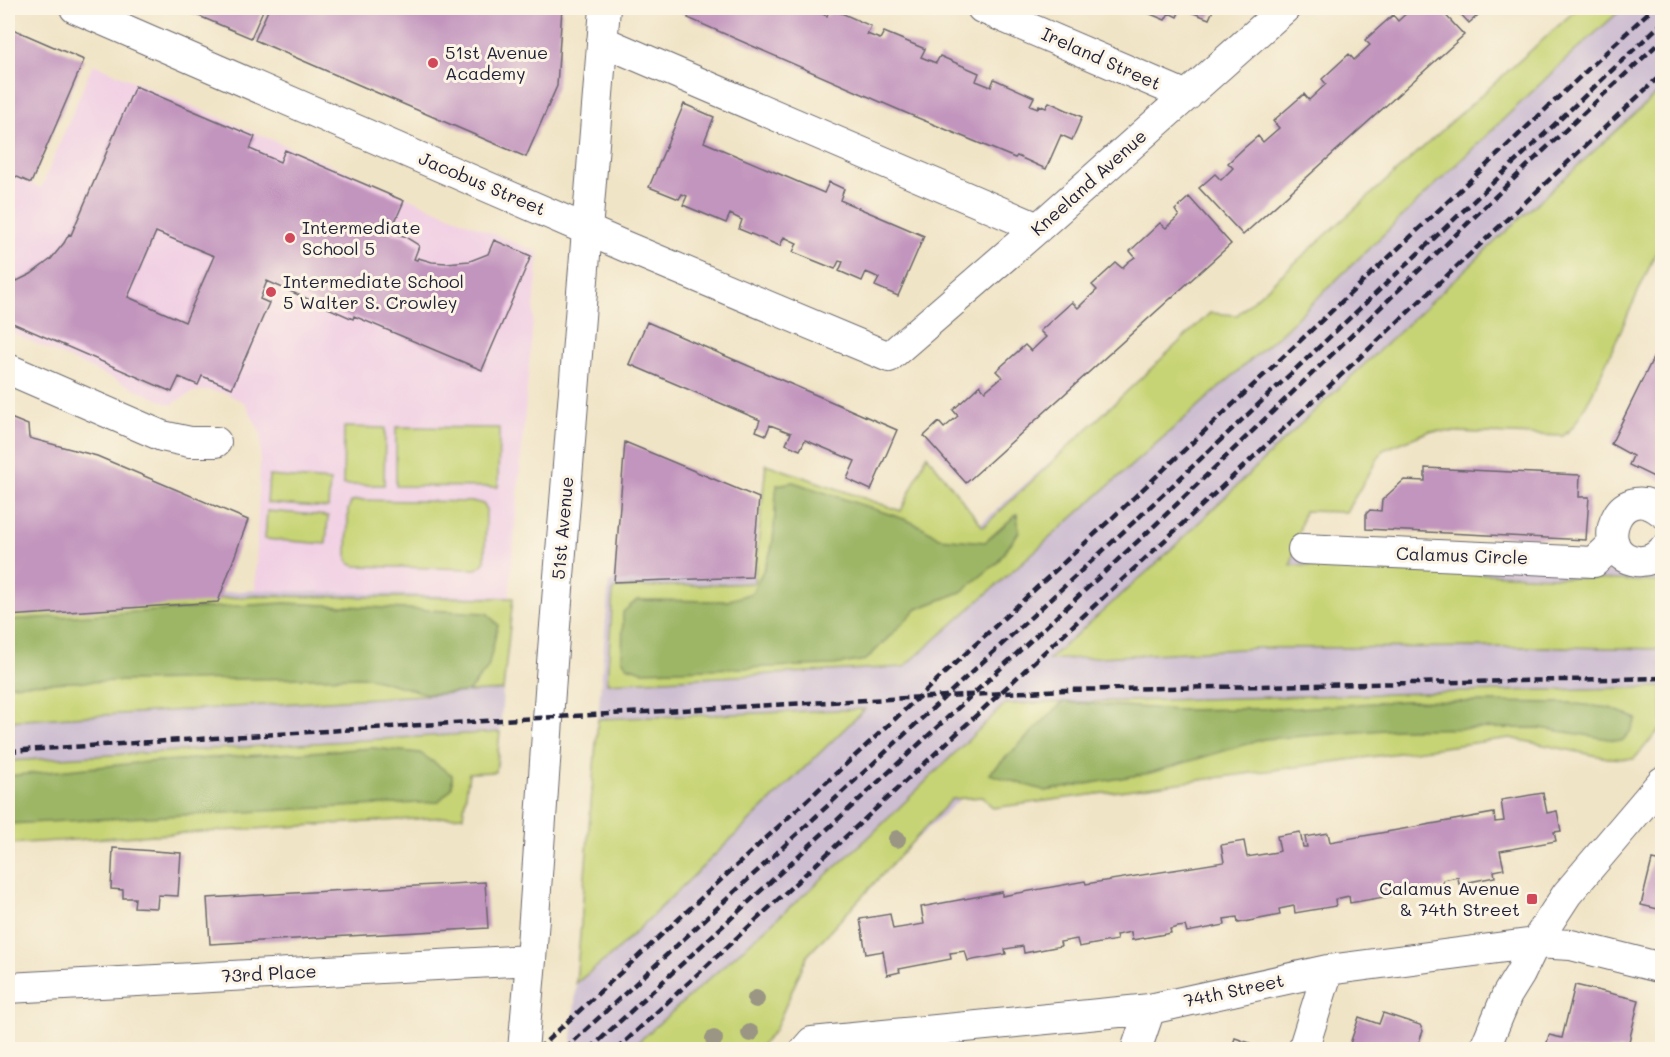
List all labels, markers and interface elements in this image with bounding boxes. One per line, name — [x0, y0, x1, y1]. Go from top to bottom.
street label: Ireland Street — [1038, 21, 1165, 95]
place label: 51st Avenue Academy — [445, 40, 548, 85]
marker: 51st Avenue Academy — [426, 56, 440, 70]
street label: Kneeland Avenue — [1025, 124, 1151, 241]
street label: Jacobus Street — [415, 146, 549, 221]
place label: Intermediate School 5 — [302, 215, 421, 260]
marker: Intermediate School 5 — [283, 231, 297, 245]
place label: Intermediate School 5 Walter S. Crowley — [283, 269, 464, 314]
marker: Intermediate School 5 Walter S. Crowley — [264, 285, 278, 299]
street label: 51st Avenue — [546, 475, 578, 580]
street label: Calamus Circle — [1396, 541, 1528, 569]
place label: Calamus Avenue & 74th Street — [1379, 876, 1520, 921]
marker: Calamus Avenue & 74th Street — [1525, 892, 1539, 906]
street label: 73rd Place — [221, 959, 317, 987]
street label: 74th Street — [1182, 968, 1286, 1012]

